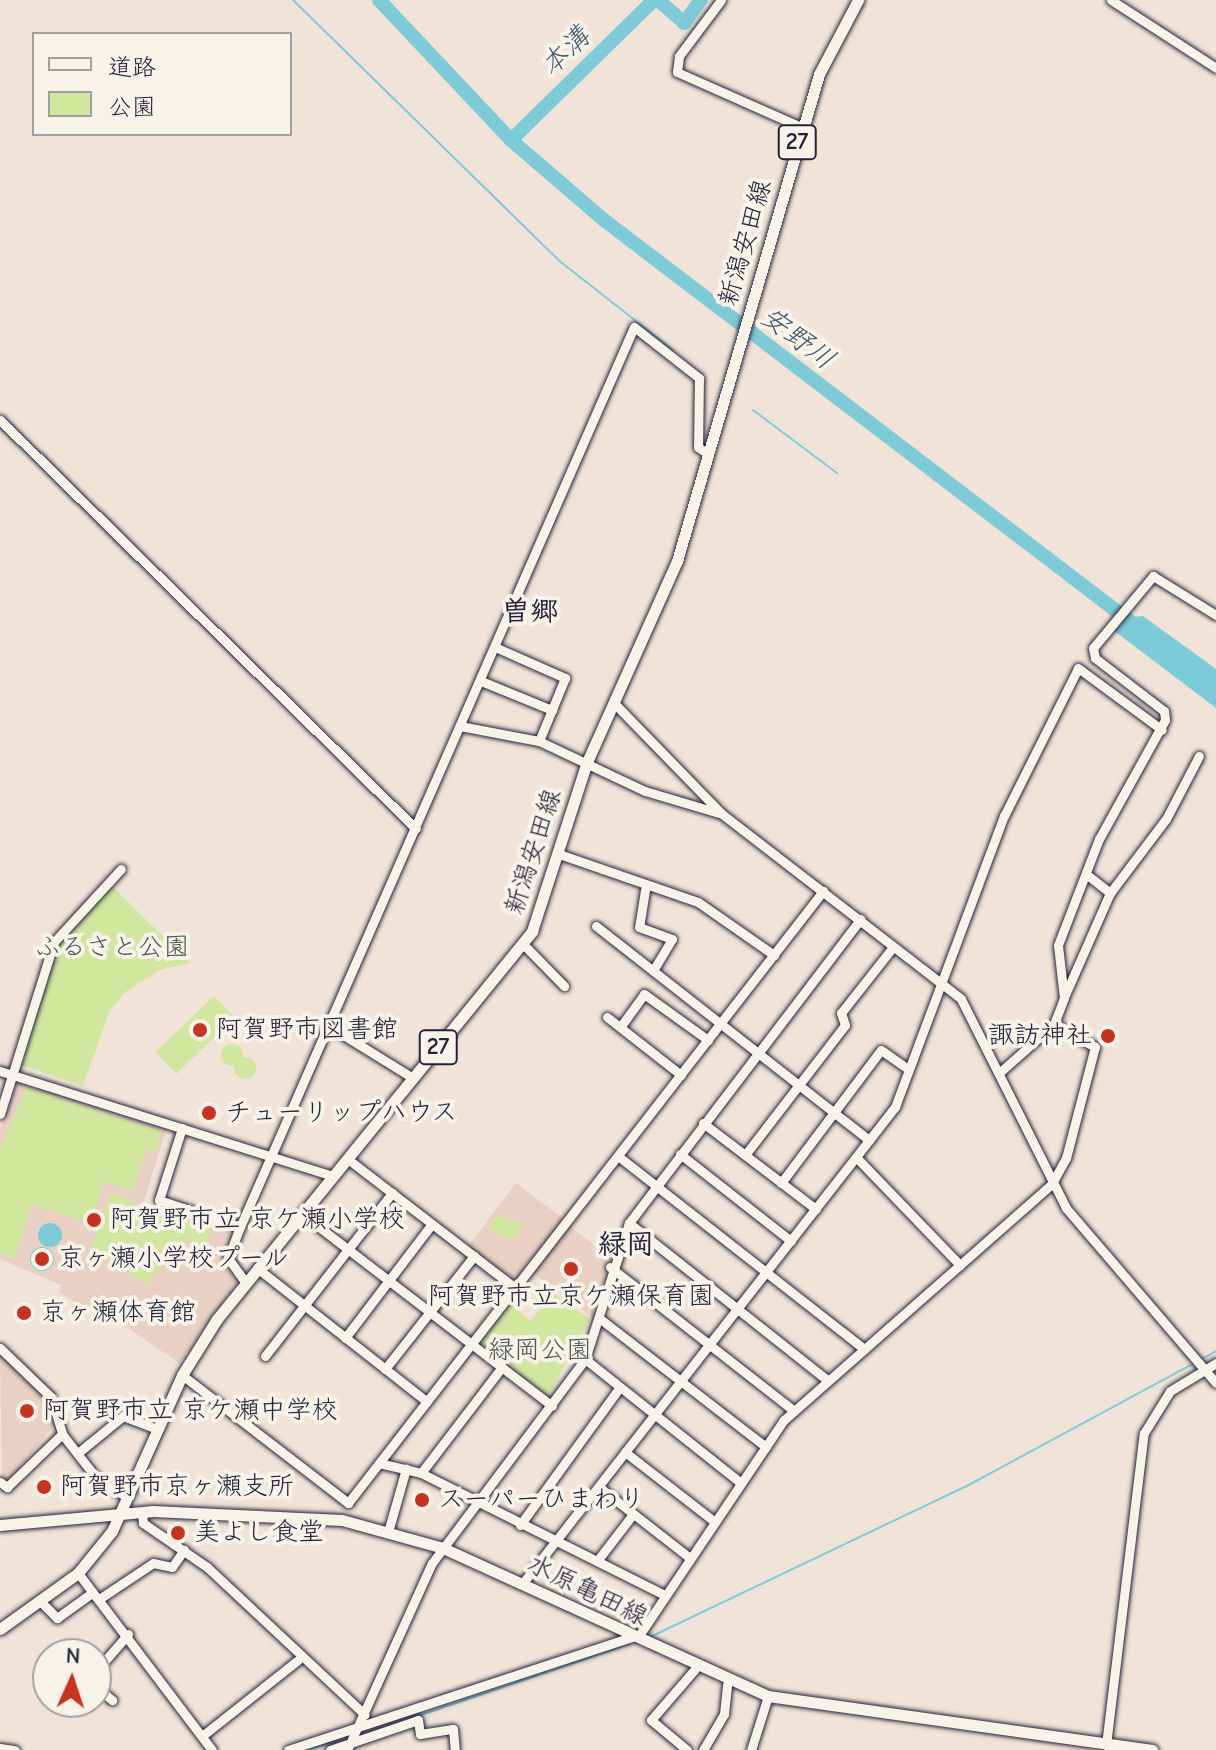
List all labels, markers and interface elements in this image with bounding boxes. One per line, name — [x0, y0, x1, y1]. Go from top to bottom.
water label: 本溝 — [533, 19, 597, 83]
legend — [32, 32, 292, 136]
text: 道路 — [108, 53, 156, 81]
text: 公園 — [108, 93, 156, 121]
road number: 27 — [777, 122, 817, 162]
street label: 新潟安田線 — [713, 176, 779, 310]
water label: 安野川 — [754, 299, 842, 377]
district label: 曽郷 — [502, 594, 558, 628]
street label: 新潟安田線 — [499, 785, 569, 919]
park label: ふるさと公園 — [34, 932, 190, 964]
place label: 阿賀野市図書館 — [216, 1014, 398, 1046]
place label: 諏訪神社 — [988, 1020, 1092, 1052]
marker: 阿賀野市図書館 — [191, 1021, 209, 1039]
road number: 27 — [418, 1027, 458, 1067]
marker: 諏訪神社 — [1099, 1027, 1117, 1045]
place label: チューリップハウス — [225, 1097, 459, 1129]
marker: チューリップハウス — [200, 1104, 218, 1122]
place label: 阿賀野市立 京ケ瀬小学校 — [110, 1204, 405, 1236]
marker: 阿賀野市立 京ケ瀬小学校 — [85, 1211, 103, 1229]
district label: 緑岡 — [598, 1227, 654, 1261]
place label: 京ヶ瀬小学校プール — [58, 1243, 290, 1275]
marker: 京ヶ瀬小学校プール — [33, 1250, 51, 1268]
marker: 阿賀野市立京ケ瀬保育園 — [562, 1260, 580, 1278]
place label: 阿賀野市立京ケ瀬保育園 — [428, 1281, 714, 1313]
place label: 京ヶ瀬体育館 — [40, 1297, 196, 1329]
marker: 京ヶ瀬体育館 — [15, 1304, 33, 1322]
park label: 緑岡公園 — [488, 1335, 592, 1367]
place label: 阿賀野市立 京ケ瀬中学校 — [43, 1395, 338, 1427]
marker: 阿賀野市立 京ケ瀬中学校 — [18, 1402, 36, 1420]
place label: 阿賀野市京ヶ瀬支所 — [60, 1471, 294, 1503]
marker: 阿賀野市京ヶ瀬支所 — [35, 1478, 53, 1496]
place label: スーパーひまわり — [438, 1484, 645, 1516]
marker: スーパーひまわり — [413, 1491, 431, 1509]
place label: 美よし食堂 — [194, 1517, 324, 1549]
marker: 美よし食堂 — [169, 1524, 187, 1542]
street label: 水原亀田線 — [522, 1548, 652, 1634]
north arrow — [32, 1638, 112, 1718]
text: N — [65, 1643, 81, 1669]

